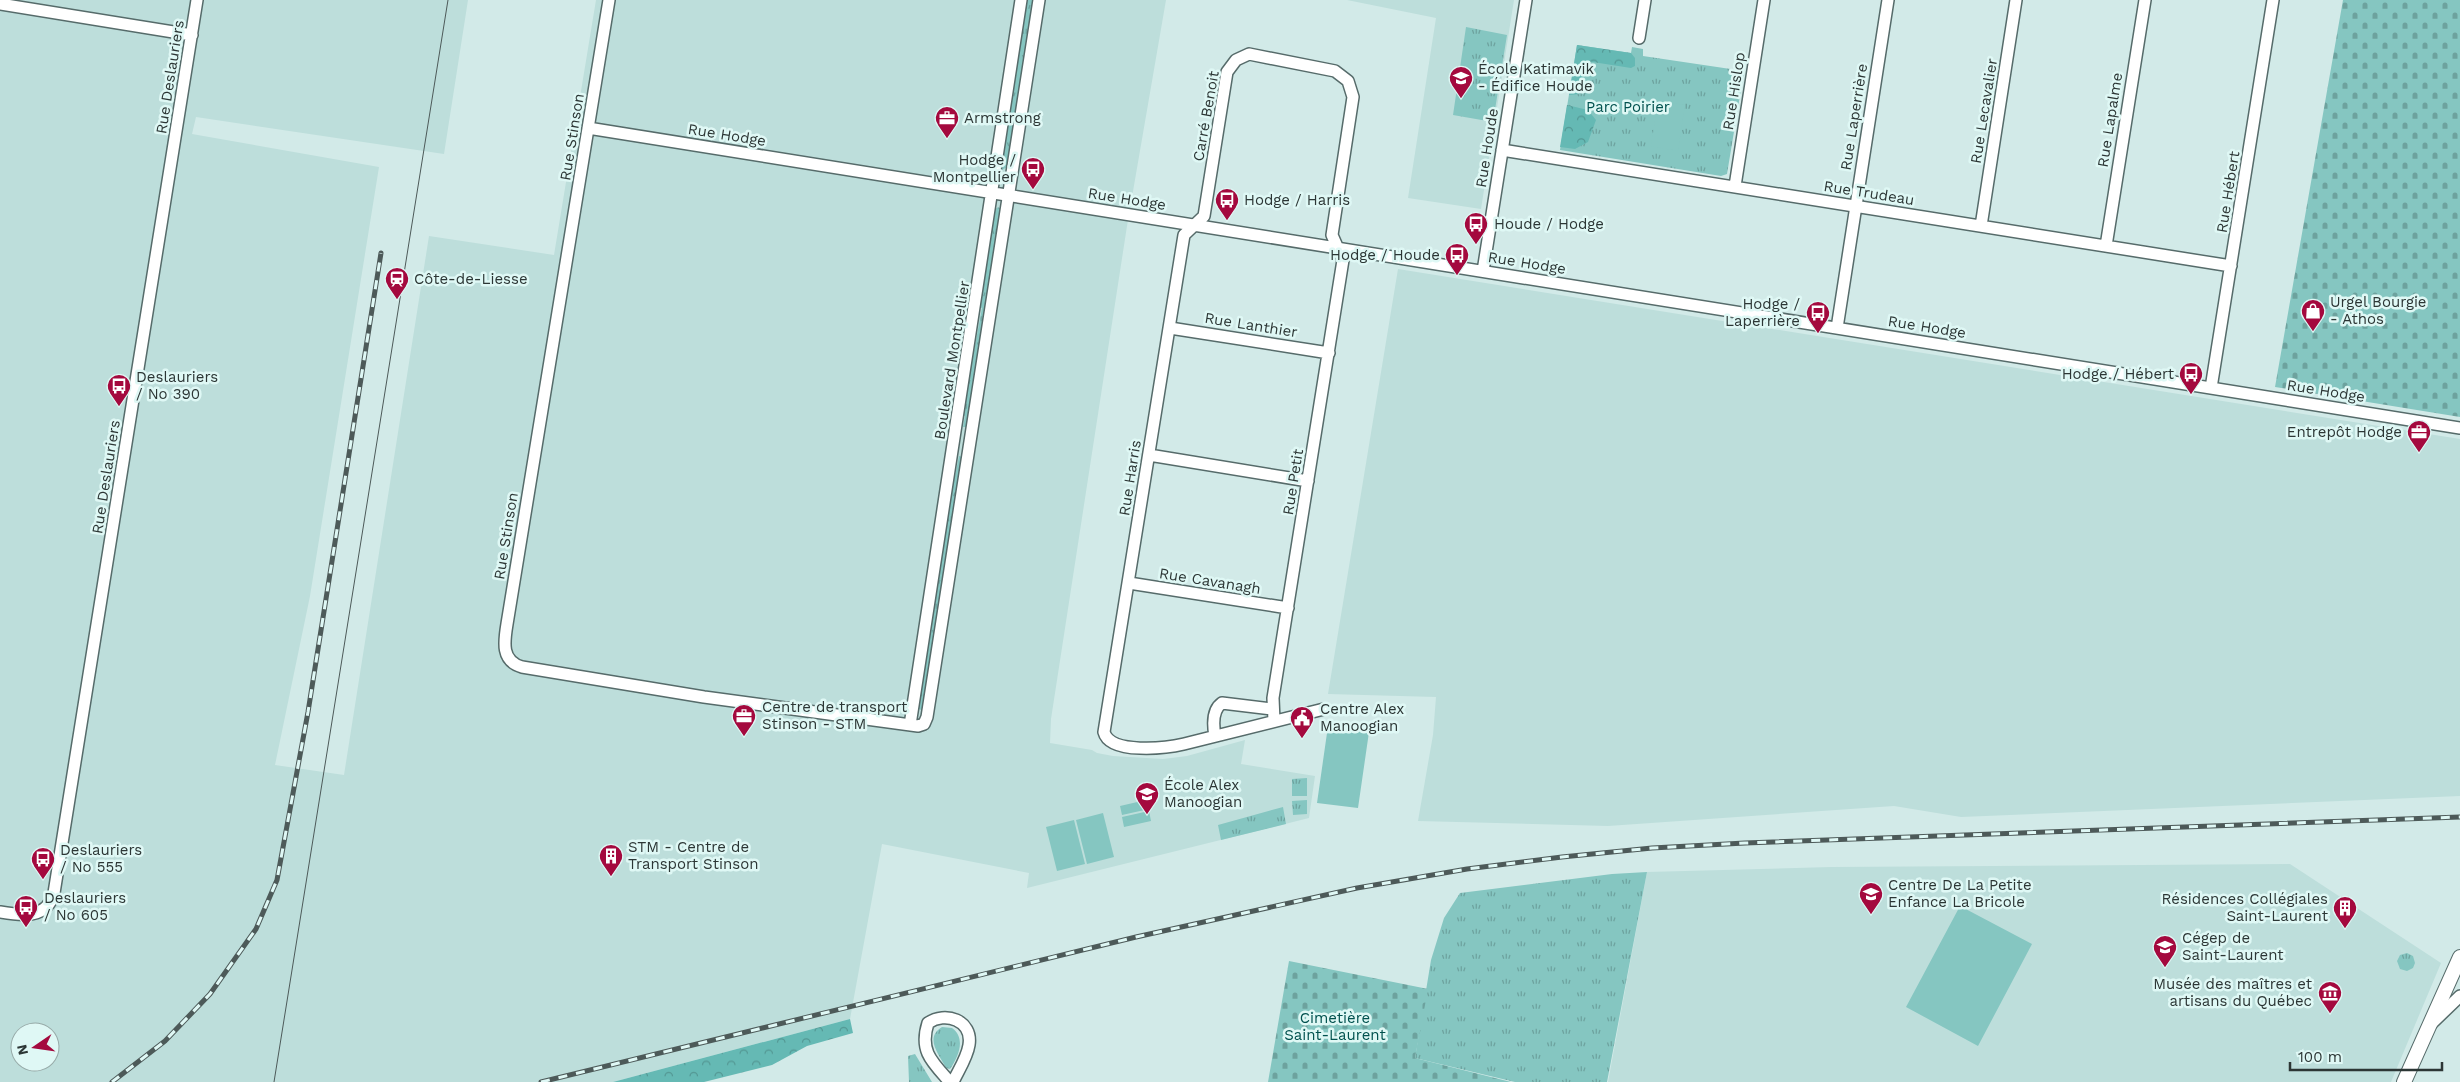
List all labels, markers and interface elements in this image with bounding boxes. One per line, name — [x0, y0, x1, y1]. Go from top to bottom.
street label: Rue Deslauriers — [152, 19, 188, 135]
street label: Rue Hislop — [1719, 51, 1749, 131]
street label: Rue Lecavalier — [1967, 57, 2001, 165]
place label: École Katimavik - Édifice Houde — [1478, 60, 1594, 95]
street label: Rue Laperrière — [1837, 62, 1871, 172]
school or university icon: École Katimavik - Édifice Houde — [1448, 65, 1474, 99]
street label: Carré Benoit — [1189, 69, 1223, 163]
street label: Rue Lapalme — [2094, 71, 2126, 169]
street label: Rue Stinson — [556, 92, 588, 182]
park label: Parc Poirier — [1586, 98, 1670, 116]
office icon: Armstrong — [934, 105, 960, 139]
street label: Rue Houde — [1472, 107, 1502, 189]
place label: Armstrong — [964, 109, 1041, 127]
street label: Rue Hodge — [687, 120, 767, 150]
street label: Rue Hébert — [2213, 149, 2243, 234]
place label: Hodge / Montpellier — [933, 151, 1016, 186]
bus stop icon: Hodge / Montpellier — [1020, 156, 1046, 190]
street label: Rue Trudeau — [1822, 177, 1916, 209]
street label: Rue Hodge — [1087, 184, 1167, 214]
bus stop icon: Hodge / Harris — [1214, 187, 1240, 221]
place label: Hodge / Harris — [1244, 191, 1350, 209]
bus stop icon: Houde / Hodge — [1463, 211, 1489, 245]
place label: Houde / Hodge — [1494, 215, 1604, 233]
bus stop icon: Hodge / Houde — [1444, 242, 1470, 276]
place label: Hodge / Houde — [1330, 246, 1440, 264]
street label: Rue Hodge — [1487, 248, 1567, 278]
station icon: Côte-de-Liesse — [384, 266, 410, 300]
place label: Côte-de-Liesse — [414, 270, 528, 288]
street label: Boulevard Montpellier — [931, 279, 973, 441]
place label: Urgel Bourgie - Athos — [2330, 293, 2427, 328]
place label: Hodge / Laperrière — [1725, 295, 1800, 330]
shop icon: Urgel Bourgie - Athos — [2300, 298, 2326, 332]
bus stop icon: Hodge / Laperrière — [1805, 300, 1831, 334]
street label: Rue Lanthier — [1203, 309, 1299, 341]
street label: Rue Hodge — [1887, 312, 1967, 342]
bus stop icon: Hodge / Hébert — [2178, 361, 2204, 395]
place label: Hodge / Hébert — [2062, 365, 2175, 383]
place label: Deslauriers / No 390 — [136, 368, 218, 403]
bus stop icon: Deslauriers / No 390 — [106, 373, 132, 407]
street label: Rue Hodge — [2286, 376, 2366, 406]
street label: Rue Deslauriers — [88, 419, 124, 535]
office icon: Entrepôt Hodge — [2406, 419, 2432, 453]
place label: Entrepôt Hodge — [2287, 423, 2402, 441]
street label: Rue Harris — [1115, 439, 1145, 517]
street label: Rue Petit — [1279, 447, 1307, 516]
street label: Rue Stinson — [490, 491, 522, 581]
street label: Rue Cavanagh — [1158, 564, 1262, 598]
place label: Centre de transport Stinson - STM — [762, 698, 908, 733]
place label: Centre Alex Manoogian — [1320, 700, 1404, 735]
office icon: Centre de transport Stinson - STM — [731, 703, 757, 737]
public building icon: Centre Alex Manoogian — [1289, 705, 1315, 739]
place label: École Alex Manoogian — [1164, 776, 1242, 811]
school or university icon: École Alex Manoogian — [1134, 781, 1160, 815]
place label: STM - Centre de Transport Stinson — [628, 838, 758, 873]
place label: Deslauriers / No 555 — [60, 841, 142, 876]
building icon: STM - Centre de Transport Stinson — [598, 843, 624, 877]
bus stop icon: Deslauriers / No 555 — [30, 846, 56, 880]
place label: Centre De La Petite Enfance La Bricole — [1888, 876, 2032, 911]
school or university icon: Centre De La Petite Enfance La Bricole — [1858, 881, 1884, 915]
place label: Deslauriers / No 605 — [44, 889, 126, 924]
place label: Résidences Collégiales Saint-Laurent — [2162, 890, 2329, 925]
bus stop icon: Deslauriers / No 605 — [13, 894, 39, 928]
building icon: Résidences Collégiales Saint-Laurent — [2332, 895, 2358, 929]
place label: Cégep de Saint-Laurent — [2182, 929, 2284, 964]
school or university icon: Cégep de Saint-Laurent — [2152, 934, 2178, 968]
place label: Musée des maîtres et artisans du Québec — [2153, 975, 2313, 1010]
museum icon: Musée des maîtres et artisans du Québec — [2317, 980, 2343, 1014]
park label: Cimetière Saint-Laurent — [1284, 1009, 1387, 1044]
north arrow — [10, 1022, 60, 1072]
scale bar — [2290, 1040, 2442, 1072]
text: N — [13, 1043, 31, 1057]
text: 100 m — [2298, 1048, 2342, 1066]

